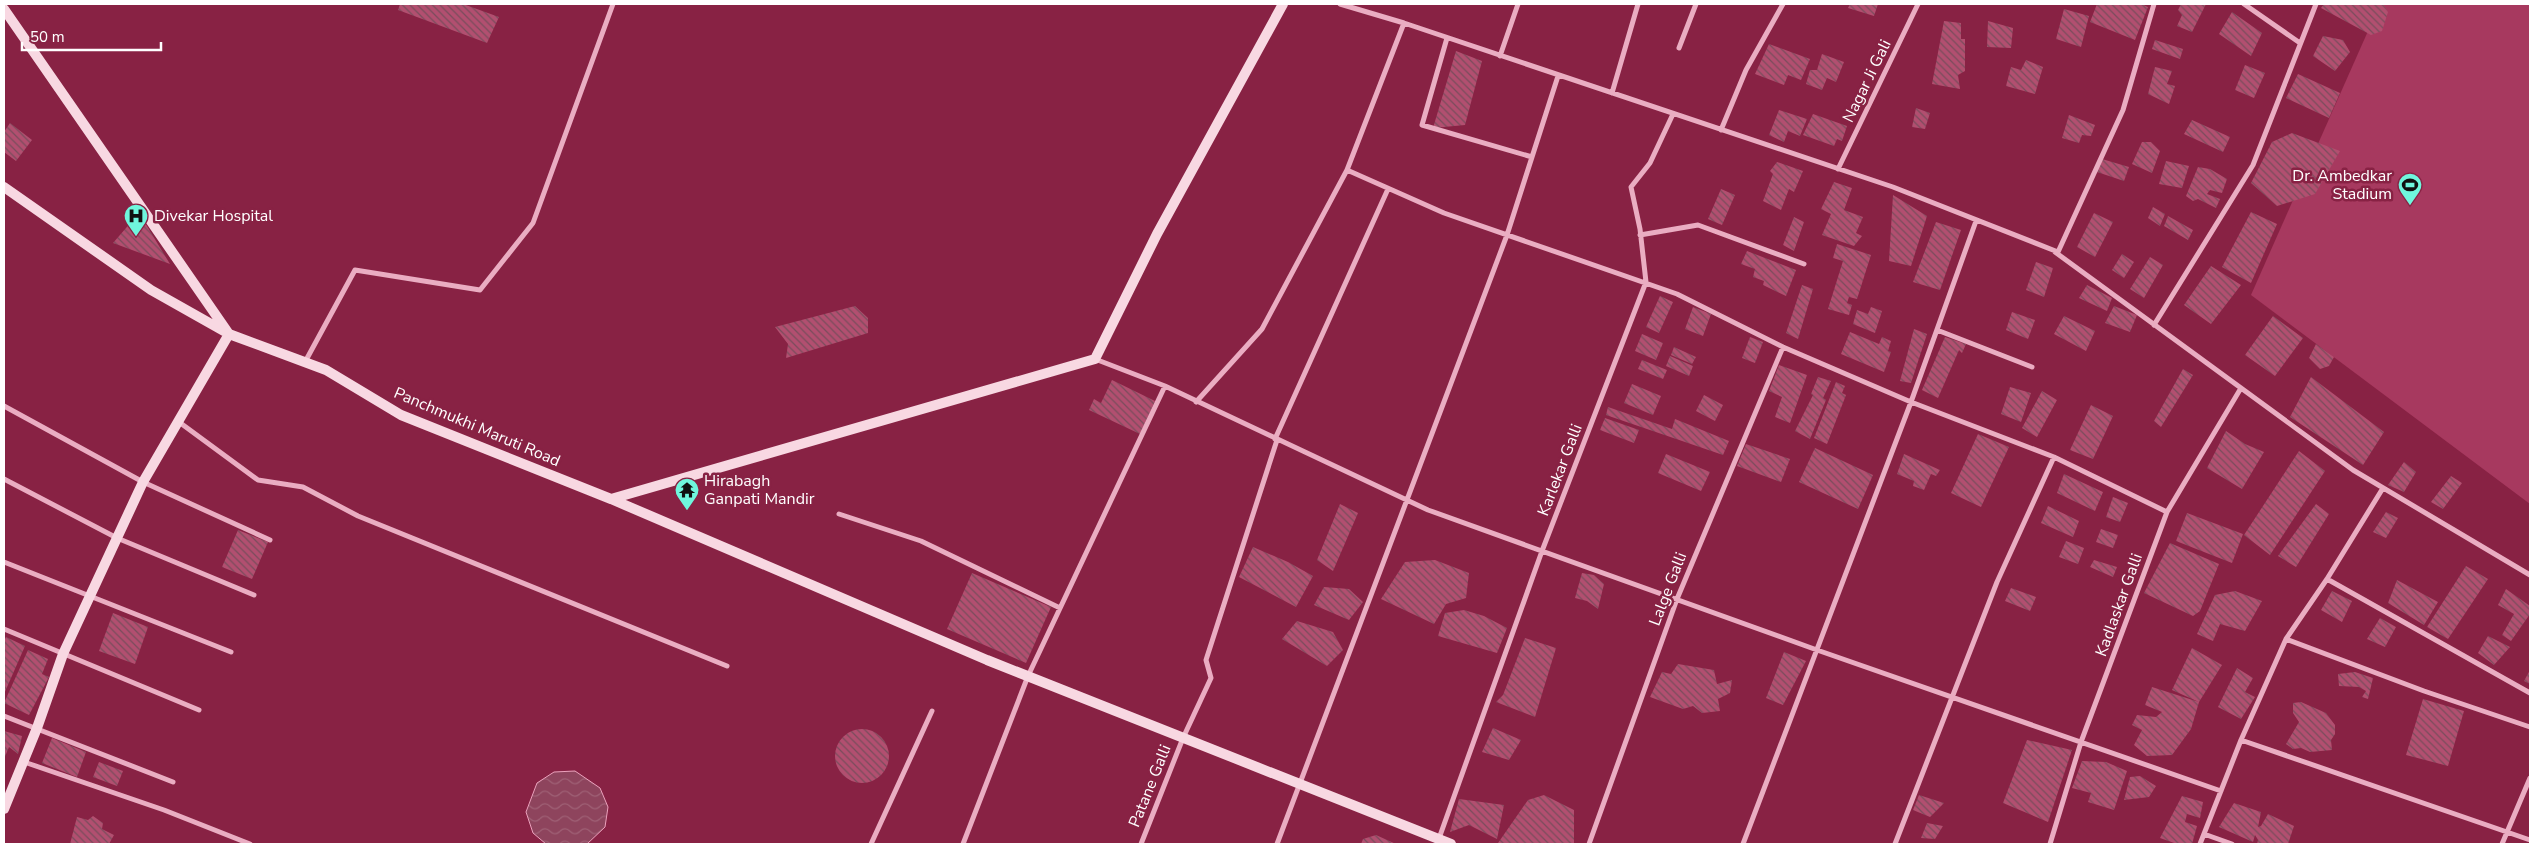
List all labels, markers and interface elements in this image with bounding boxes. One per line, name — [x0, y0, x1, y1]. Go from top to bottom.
scale bar — [22, 20, 161, 52]
text: 50 m — [30, 27, 65, 47]
street label: Nagar Ji Gali — [1837, 36, 1897, 126]
place label: Dr. Ambedkar Stadium — [2292, 165, 2392, 205]
sports icon: Dr. Ambedkar Stadium — [2397, 172, 2423, 206]
hospital icon: Divekar Hospital — [123, 203, 149, 237]
place label: Divekar Hospital — [154, 205, 273, 227]
street label: Panchmukhi Maruti Road — [390, 382, 564, 472]
street label: Karlekar Galli — [1532, 421, 1588, 519]
place label: Hirabagh Ganpati Mandir — [704, 470, 815, 510]
temple icon: Hirabagh Ganpati Mandir — [674, 477, 700, 511]
street label: Lalge Galli — [1644, 549, 1692, 629]
street label: Kadlaskar Galli — [2090, 550, 2148, 660]
street label: Patane Galli — [1123, 741, 1177, 831]

